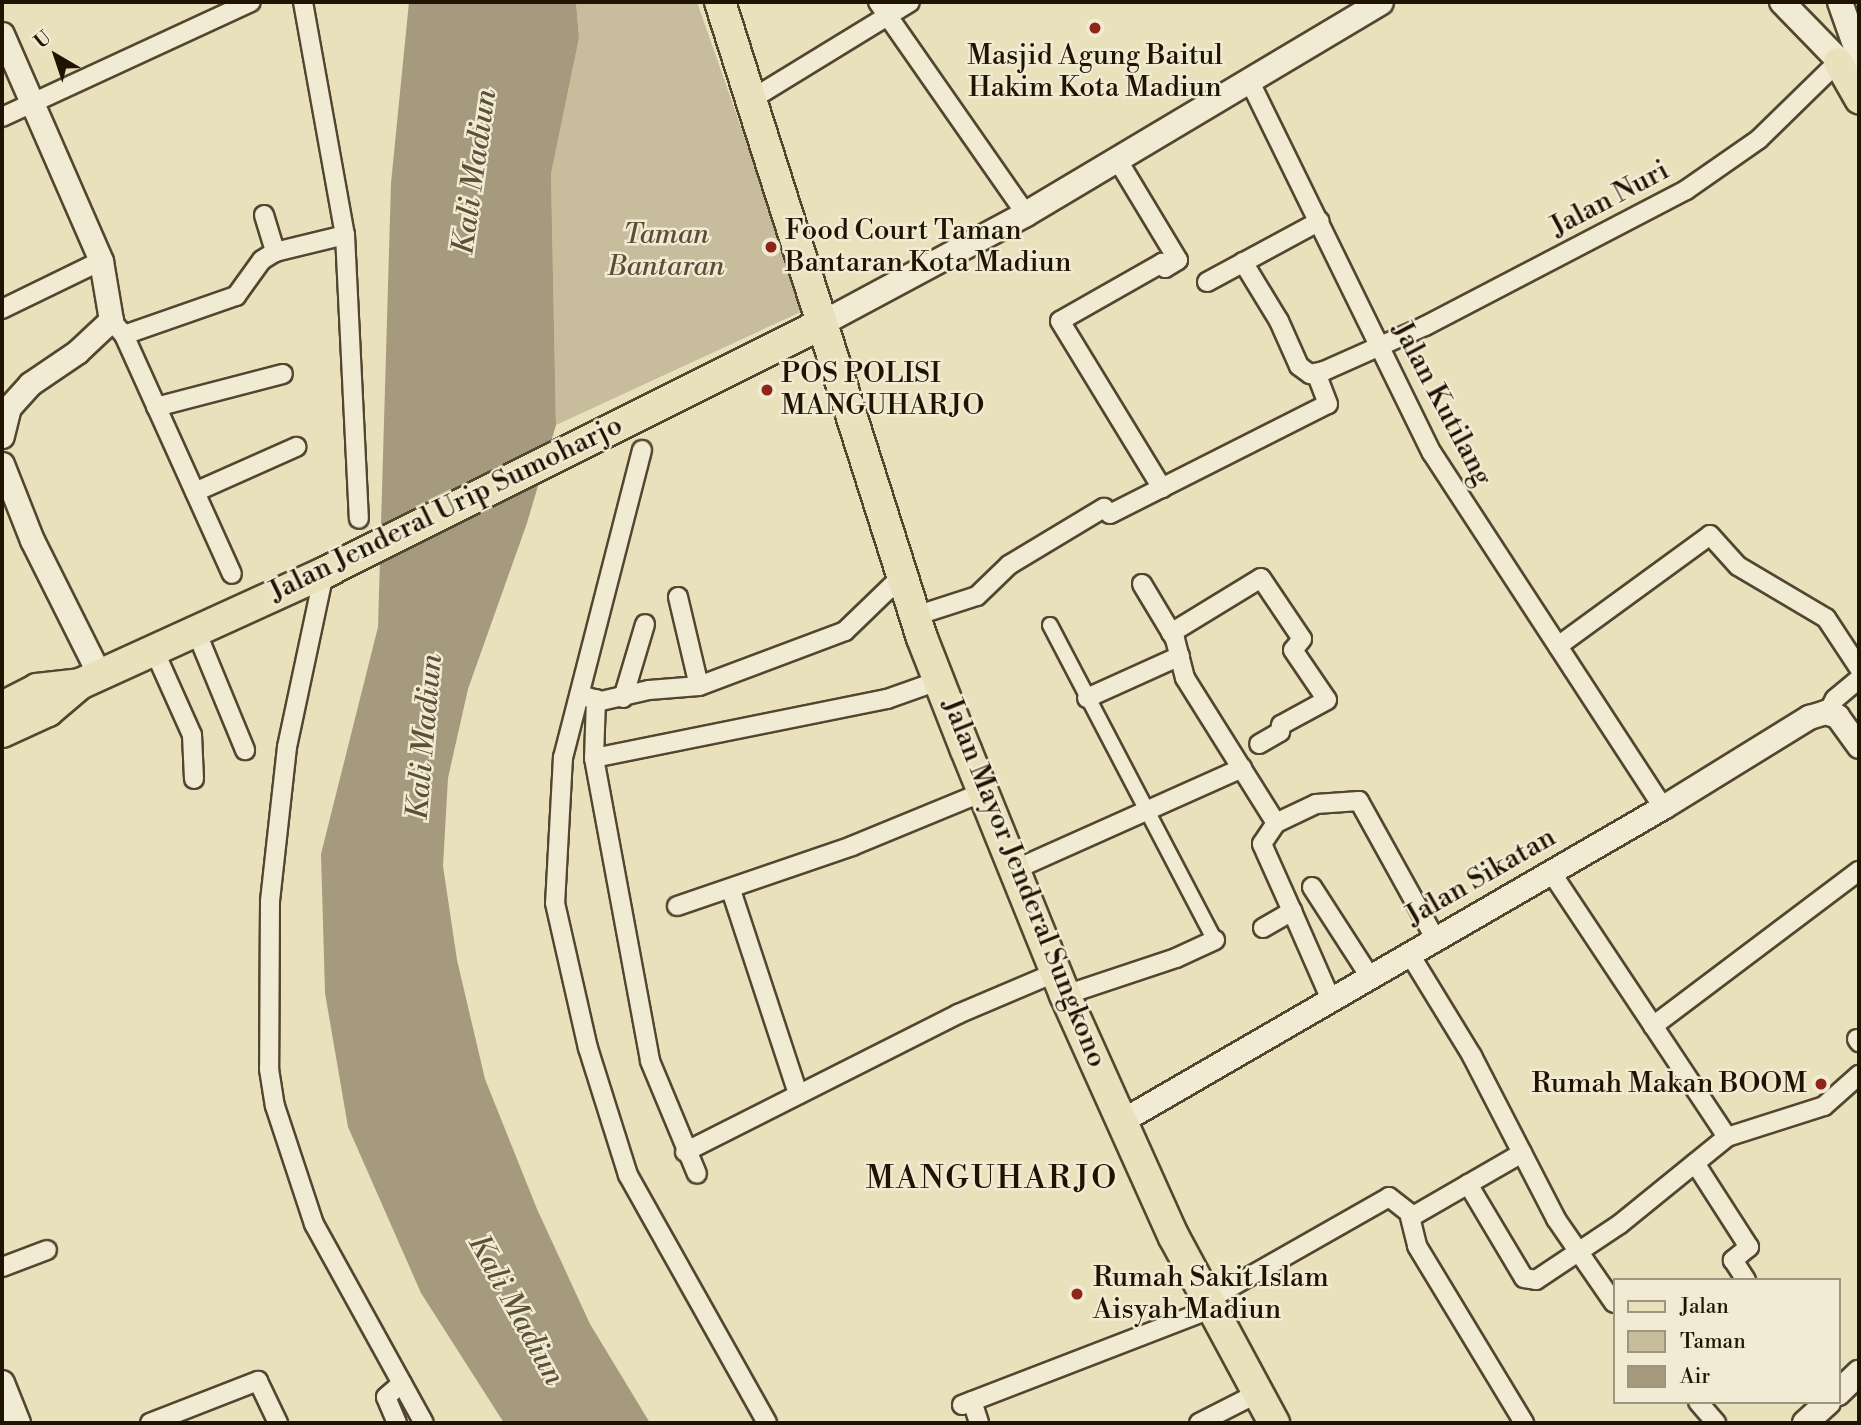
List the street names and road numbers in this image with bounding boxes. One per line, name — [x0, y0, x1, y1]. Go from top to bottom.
street label: Jalan Nuri — [1545, 154, 1675, 244]
street label: Jalan Kutilang — [1385, 316, 1499, 492]
street label: Jalan Jenderal Urip Sumoharjo — [264, 409, 628, 609]
street label: Jalan Mayor Jenderal Sungkono — [934, 694, 1114, 1072]
street label: Jalan Sikatan — [1400, 821, 1562, 933]

